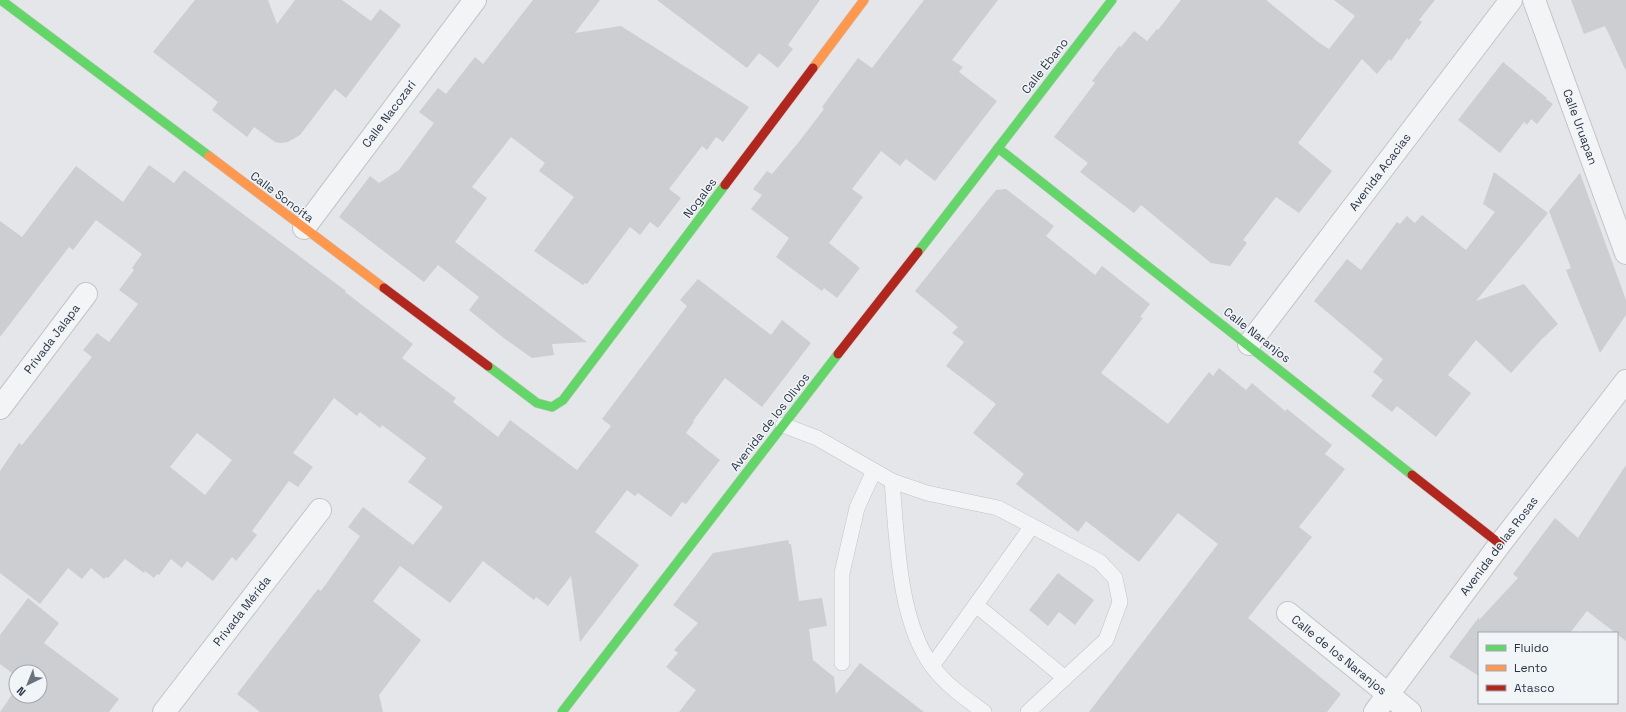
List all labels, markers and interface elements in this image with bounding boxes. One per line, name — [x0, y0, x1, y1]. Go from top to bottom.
street label: Calle Ébano — [1018, 35, 1072, 97]
street label: Calle Nacozari — [358, 77, 420, 151]
street label: Calle Uruapan — [1559, 87, 1601, 167]
street label: Avenida Acacias — [1346, 130, 1414, 214]
street label: Calle Sonoita — [247, 168, 317, 226]
street label: Nogales — [680, 175, 720, 221]
street label: Privada Jalapa — [20, 301, 84, 377]
street label: Calle Naranjos — [1220, 304, 1294, 366]
street label: Avenida de los Olivos — [727, 370, 813, 474]
street label: Avenida de las Rosas — [1456, 493, 1542, 599]
street label: Privada Mérida — [210, 573, 275, 649]
street label: Calle de los Naranjos — [1288, 611, 1390, 699]
legend — [1478, 632, 1618, 704]
text: Fluido — [1514, 640, 1549, 656]
text: Lento — [1514, 660, 1548, 676]
north arrow — [8, 664, 48, 704]
text: Atasco — [1514, 680, 1555, 696]
text: N — [14, 684, 29, 699]

